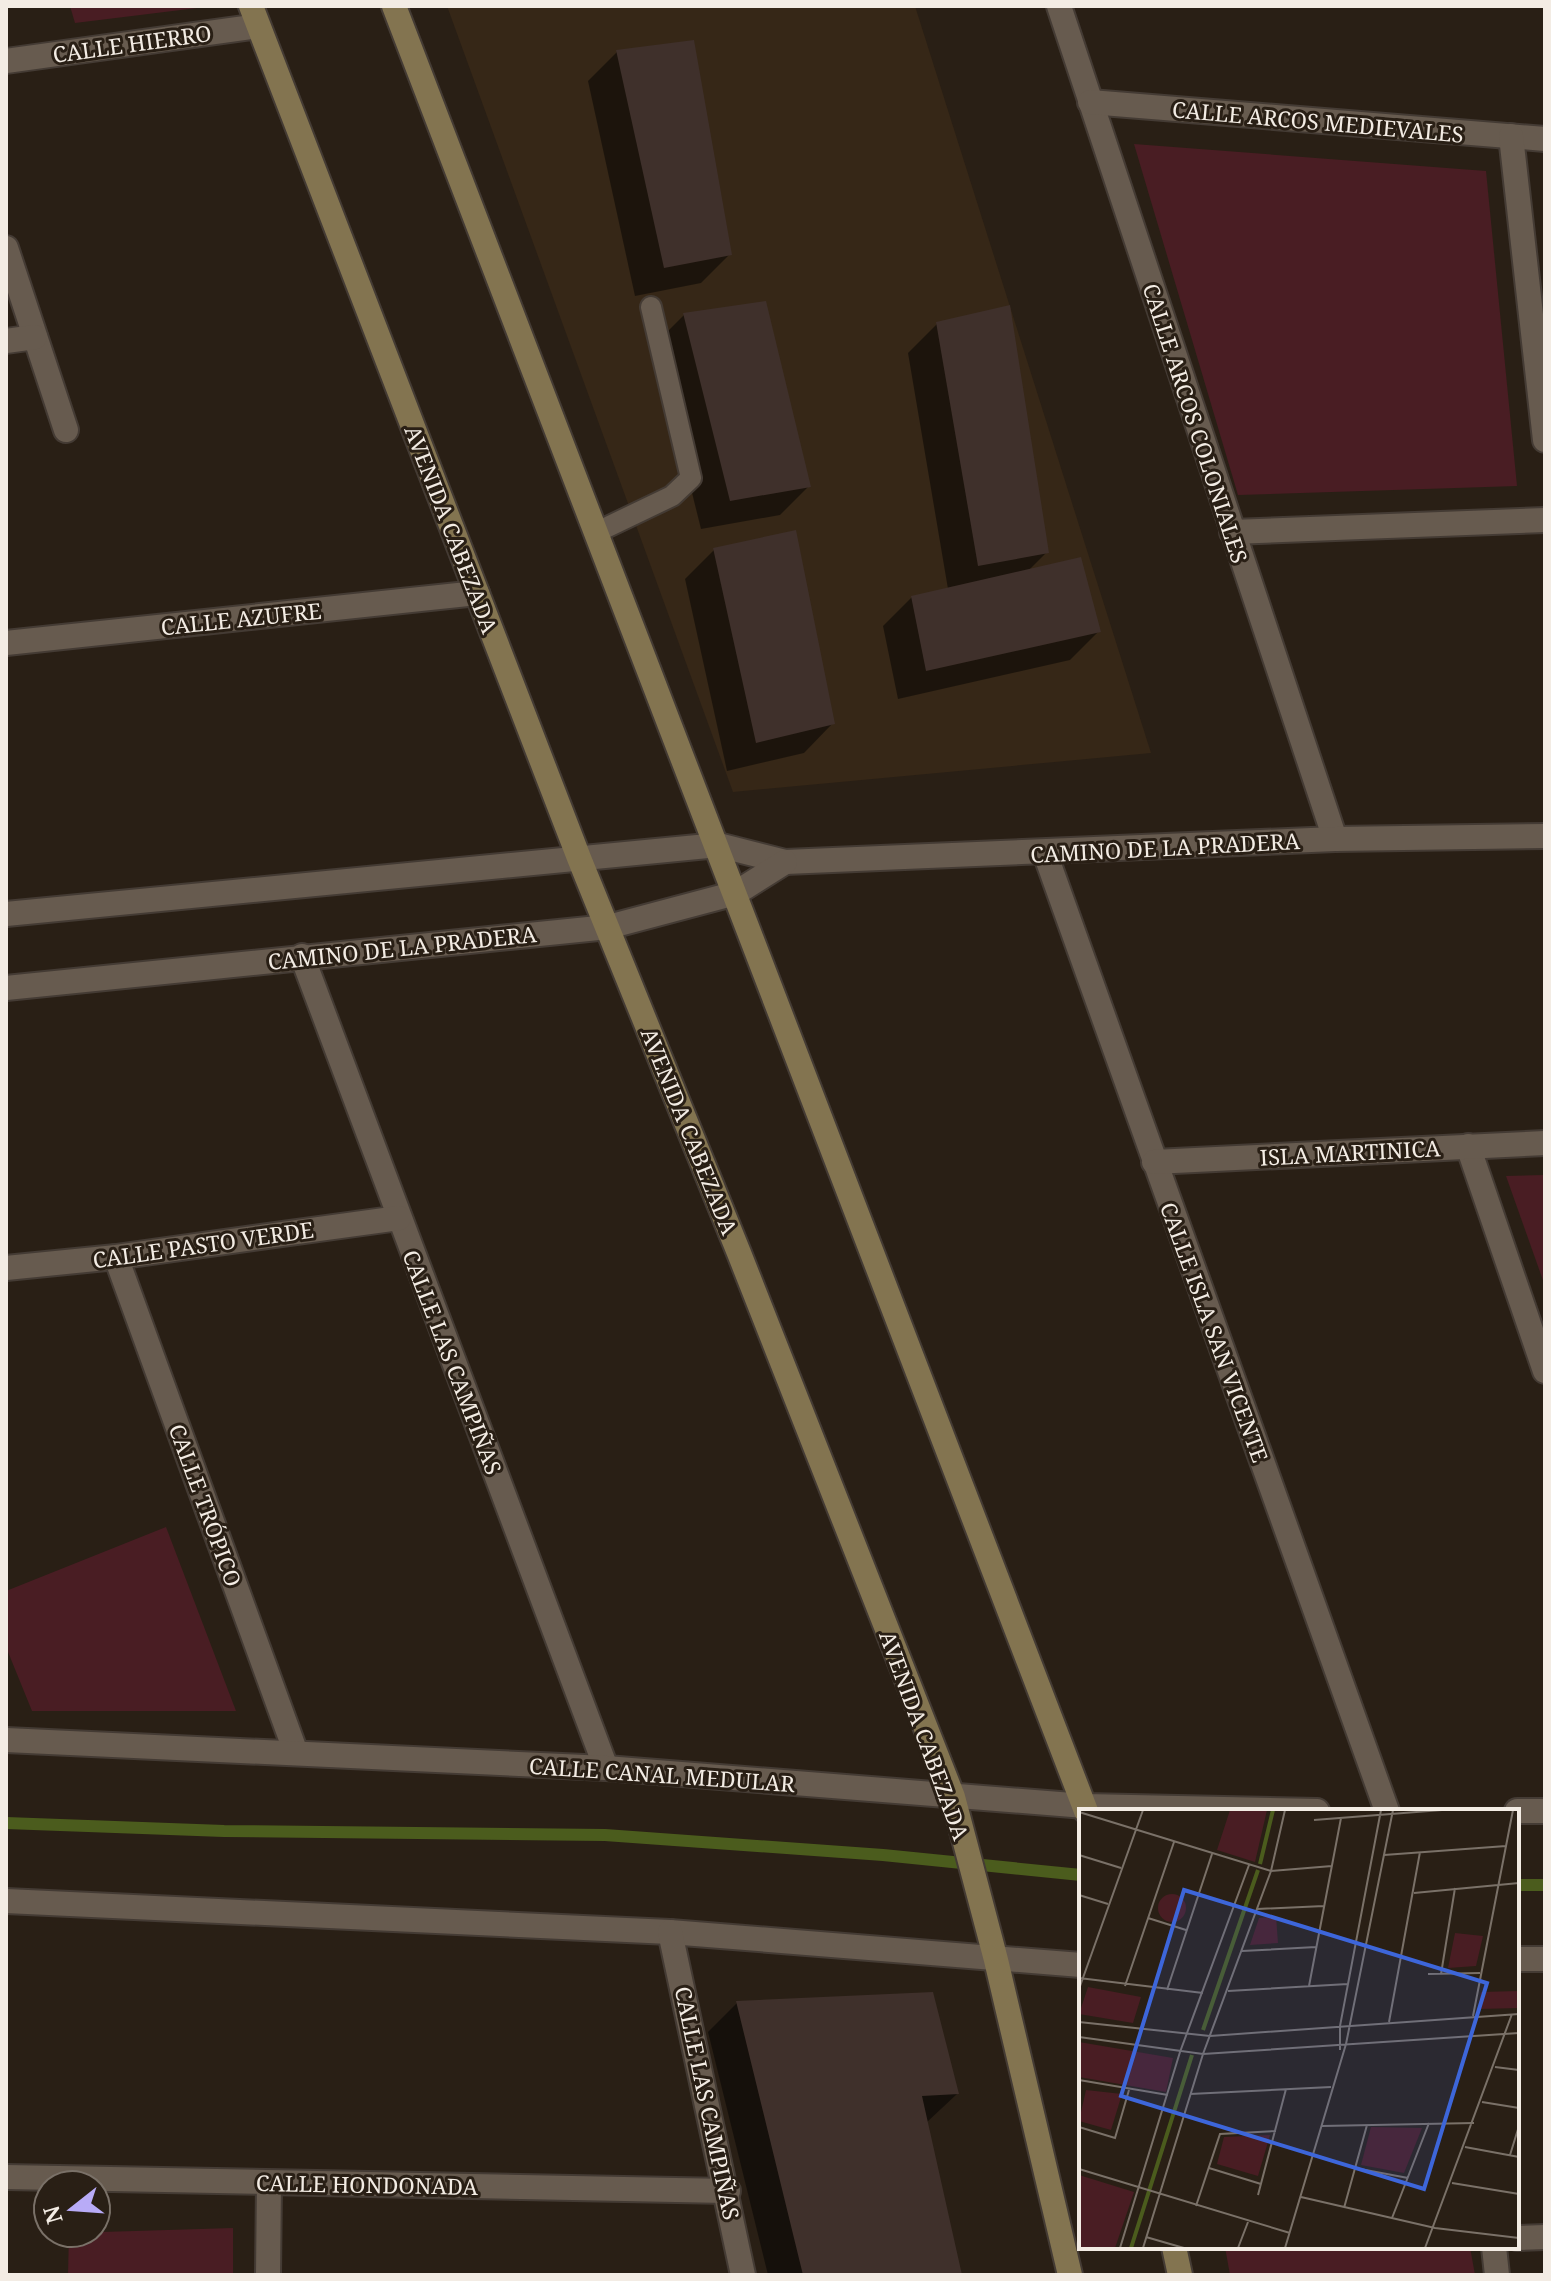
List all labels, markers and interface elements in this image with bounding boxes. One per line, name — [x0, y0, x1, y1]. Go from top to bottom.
street label: CALLE HIERRO — [51, 17, 213, 69]
street label: CALLE ARCOS MEDIEVALES — [1171, 93, 1465, 149]
street label: CALLE ARCOS COLONIALES — [1137, 279, 1255, 567]
street label: AVENIDA CABEZADA — [398, 421, 506, 638]
street label: CALLE AZUFRE — [159, 595, 323, 641]
street label: CAMINO DE LA PRADERA — [1030, 825, 1301, 869]
street label: CAMINO DE LA PRADERA — [266, 918, 538, 976]
street label: AVENIDA CABEZADA — [635, 1023, 745, 1239]
street label: ISLA MARTINICA — [1259, 1132, 1441, 1172]
street label: CALLE ISLA SAN VICENTE — [1154, 1198, 1276, 1466]
street label: CALLE PASTO VERDE — [91, 1214, 315, 1274]
street label: CALLE LAS CAMPIÑAS — [396, 1246, 510, 1478]
street label: CALLE TRÓPICO — [163, 1420, 249, 1590]
street label: AVENIDA CABEZADA — [873, 1626, 977, 1844]
street label: CALLE CANAL MEDULAR — [528, 1750, 796, 1798]
inset map — [1079, 1809, 1519, 2249]
street label: CALLE LAS CAMPIÑAS — [669, 1983, 747, 2223]
street label: CALLE HONDONADA — [256, 2167, 479, 2201]
north arrow — [32, 2169, 112, 2249]
text: N — [35, 2202, 69, 2228]

